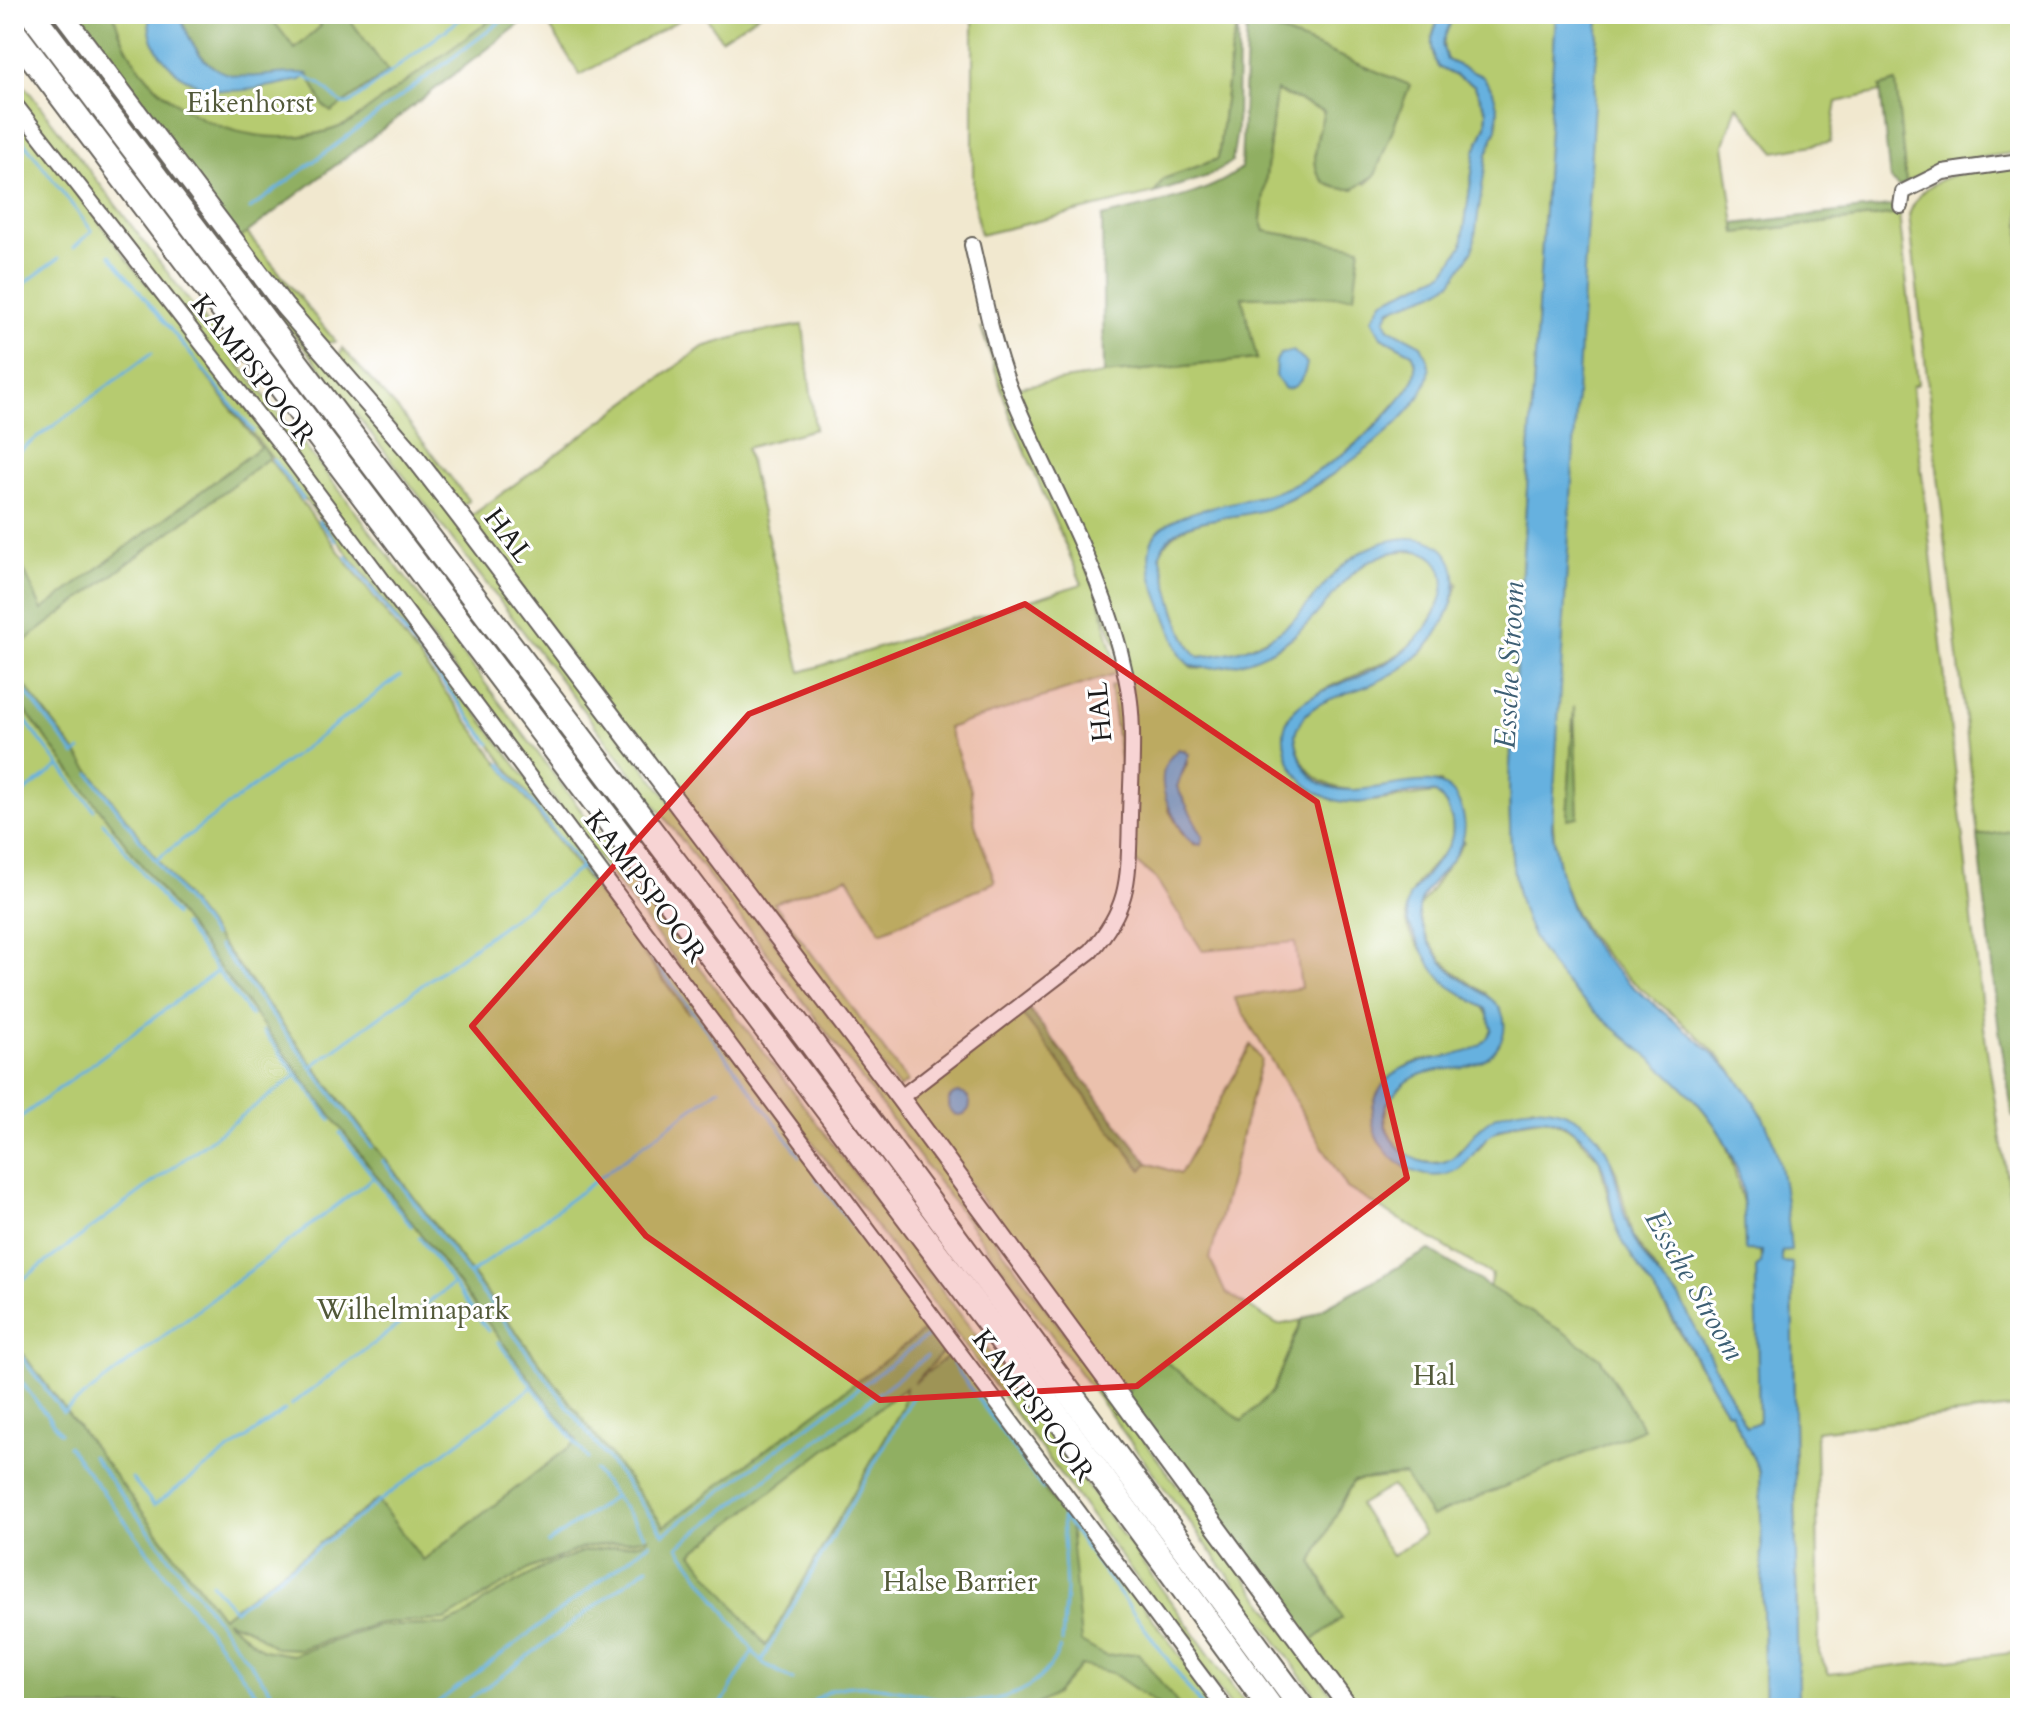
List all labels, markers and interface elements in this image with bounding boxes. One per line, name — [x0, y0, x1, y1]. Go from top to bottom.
park label: Eikenhorst — [186, 84, 314, 122]
street label: KAMPSPOOR — [182, 286, 325, 454]
street label: HAL — [475, 500, 542, 571]
water label: Essche Stroom — [1485, 580, 1534, 750]
street label: HAL — [1078, 680, 1122, 744]
street label: KAMPSPOOR — [575, 802, 716, 971]
water label: Essche Stroom — [1635, 1202, 1754, 1368]
park label: Wilhelminapark — [316, 1291, 509, 1329]
street label: KAMPSPOOR — [963, 1321, 1104, 1490]
park label: Hal — [1413, 1357, 1455, 1395]
park label: Halse Barrier — [883, 1563, 1038, 1601]

